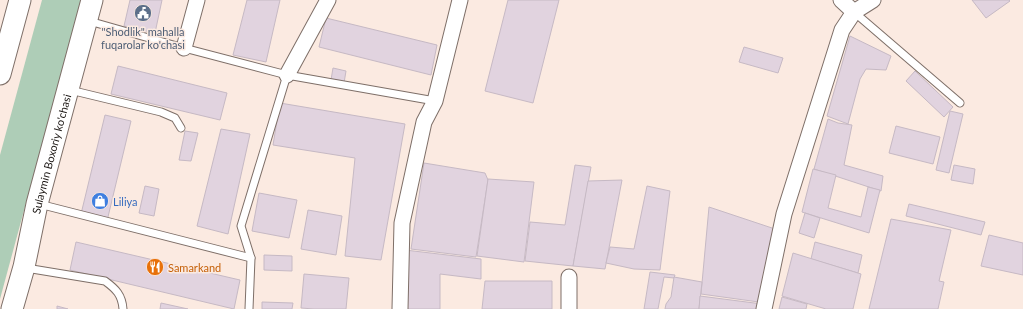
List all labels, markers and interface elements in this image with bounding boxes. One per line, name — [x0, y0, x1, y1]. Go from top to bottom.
public building icon: "Shodlik" mahalla fuqarolar ko'chasi — [133, 3, 153, 23]
place label: "Shodlik" mahalla fuqarolar ko'chasi — [101, 25, 185, 51]
street label: Sulaymin Boxoriy ko'chasi — [29, 92, 73, 215]
shop icon: Liliya — [90, 191, 110, 211]
place label: Liliya — [113, 195, 138, 208]
restaurant icon: Samarkand — [145, 257, 165, 277]
place label: Samarkand — [168, 261, 221, 274]

